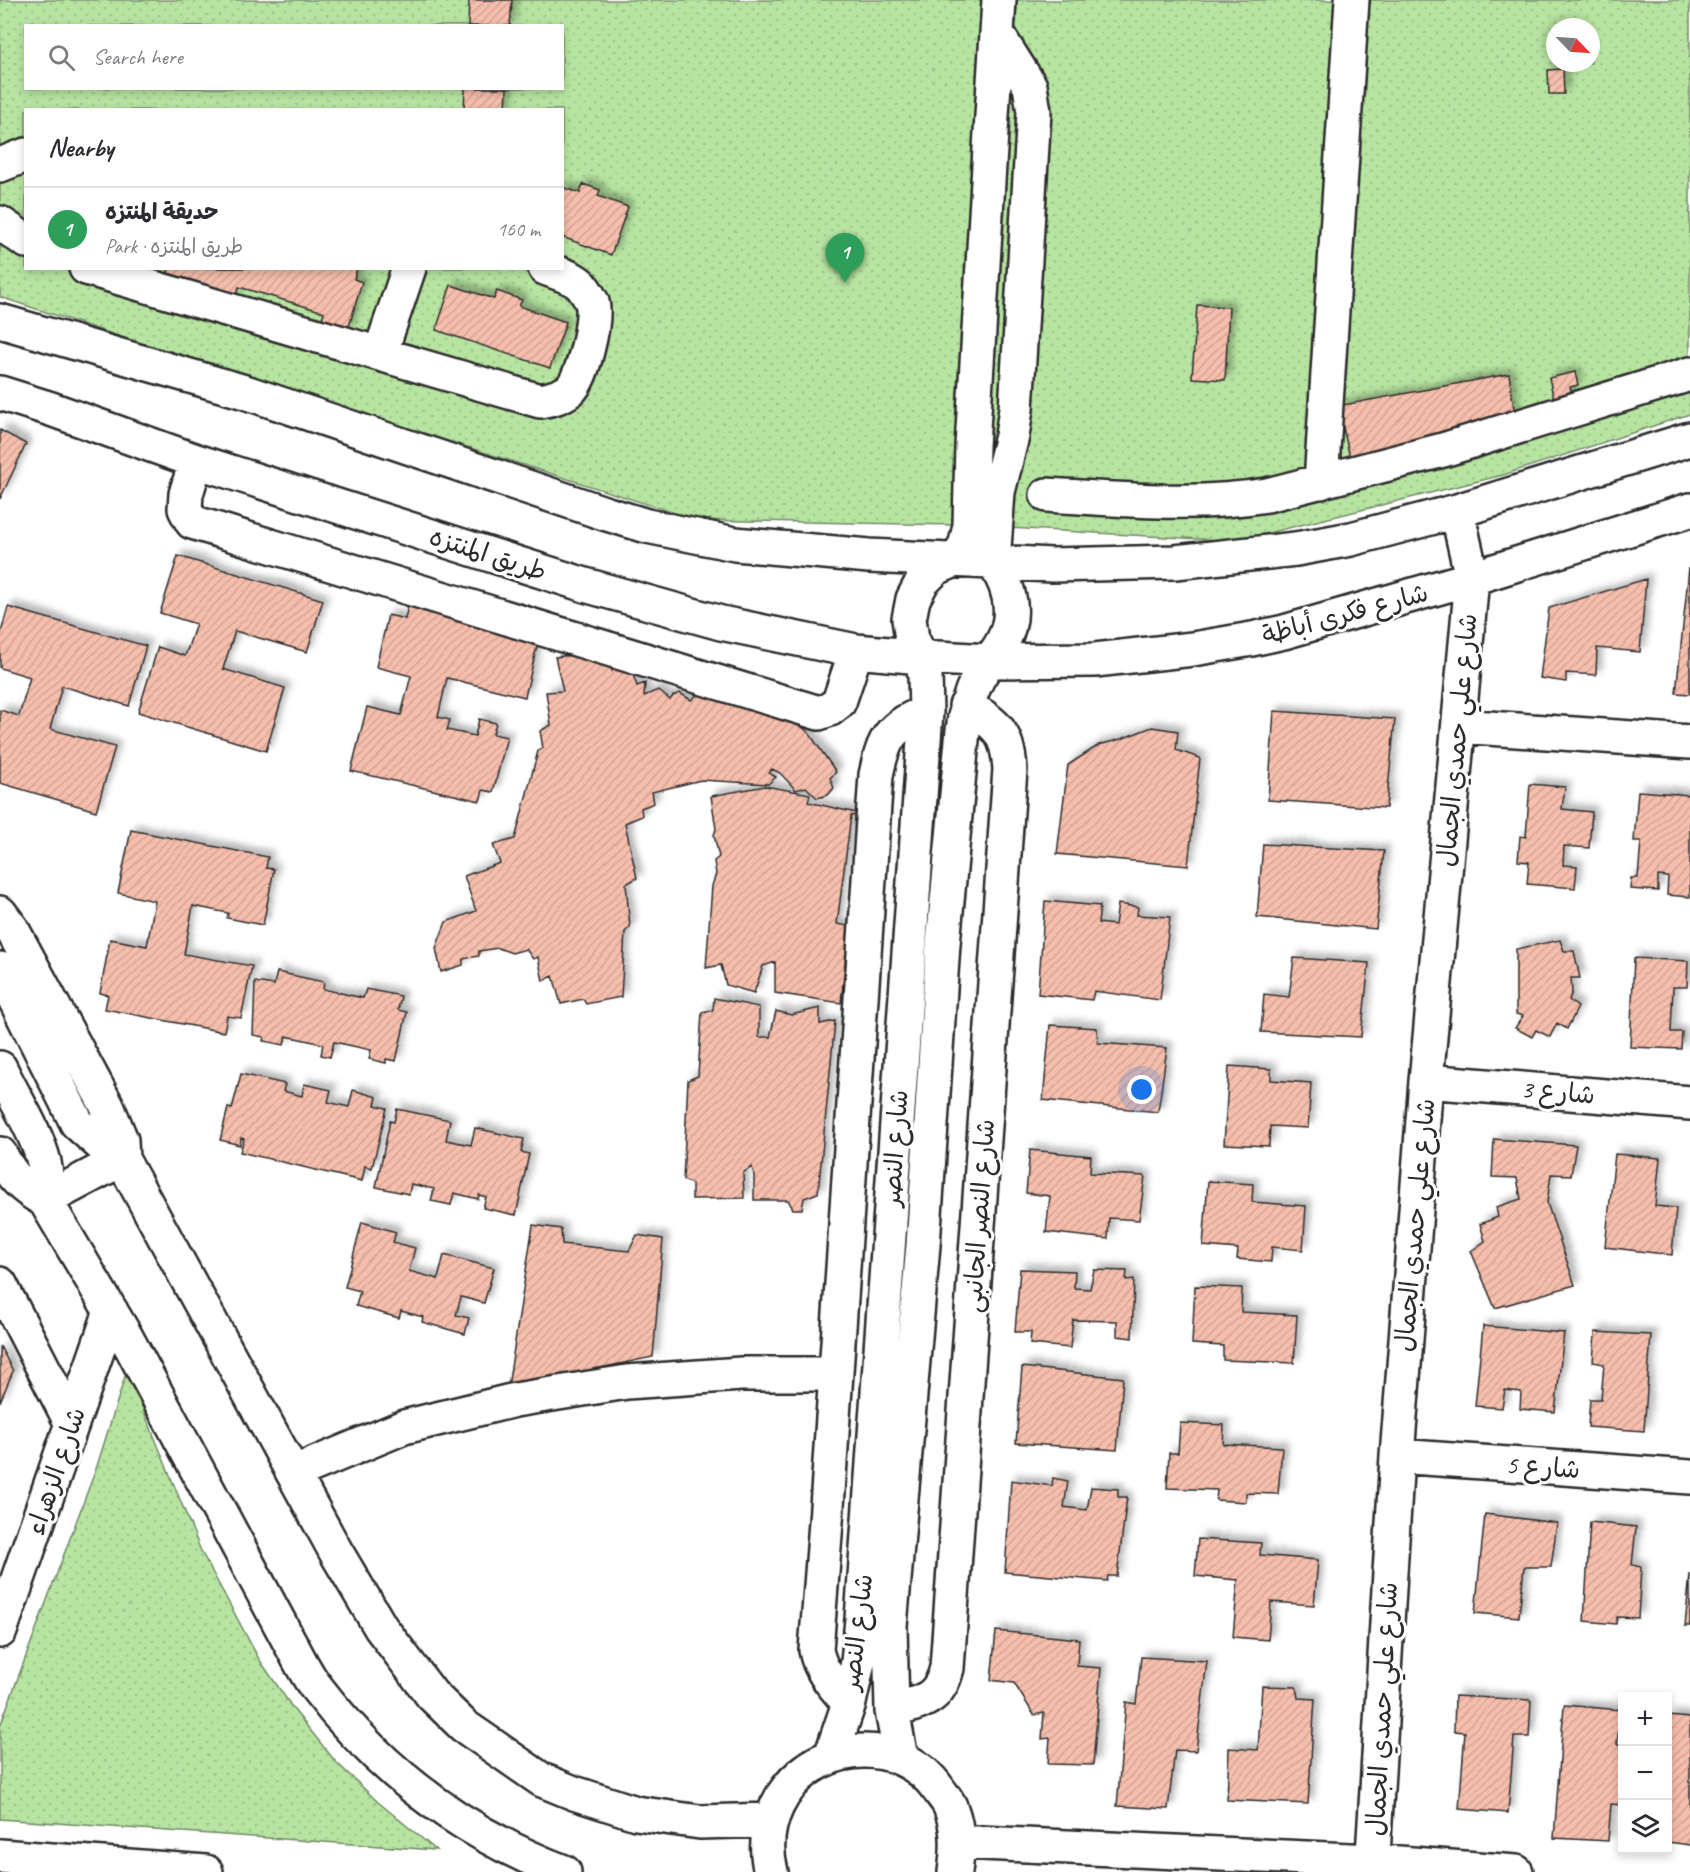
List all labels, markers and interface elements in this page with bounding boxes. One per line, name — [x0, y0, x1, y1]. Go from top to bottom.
north arrow — [1546, 18, 1600, 72]
search box — [24, 24, 564, 90]
icon: search — [45, 41, 78, 74]
text: Search here — [93, 43, 183, 71]
text: Nearby — [48, 131, 113, 164]
text: حديقة المنتزه — [105, 198, 218, 226]
text: 1 — [63, 217, 72, 242]
text: 160 m — [497, 217, 540, 242]
text: Park · طريق المنتزه — [105, 234, 243, 259]
pin: 1 — [826, 234, 864, 283]
street label: طريق المنتزه — [425, 520, 551, 588]
street label: شارع فكرى أباظة — [1258, 576, 1432, 653]
street label: شارع علي حمدي الجمال — [1429, 612, 1490, 869]
street label: شارع 3 — [1519, 1072, 1596, 1113]
your location — [1127, 1075, 1156, 1104]
street label: شارع النصر — [874, 1089, 917, 1209]
street label: شارع علي حمدي الجمال — [1387, 1097, 1448, 1354]
street label: شارع النصر الجانبى — [956, 1118, 1003, 1314]
street label: شارع الزهراء — [19, 1403, 94, 1540]
street label: شارع 5 — [1505, 1448, 1581, 1487]
street label: شارع النصر — [833, 1572, 881, 1694]
street label: شارع علي حمدي الجمال — [1359, 1581, 1411, 1837]
map controls — [1618, 1692, 1672, 1854]
button: + — [1618, 1692, 1672, 1746]
button: − — [1618, 1746, 1672, 1800]
button: layers — [1618, 1800, 1672, 1854]

